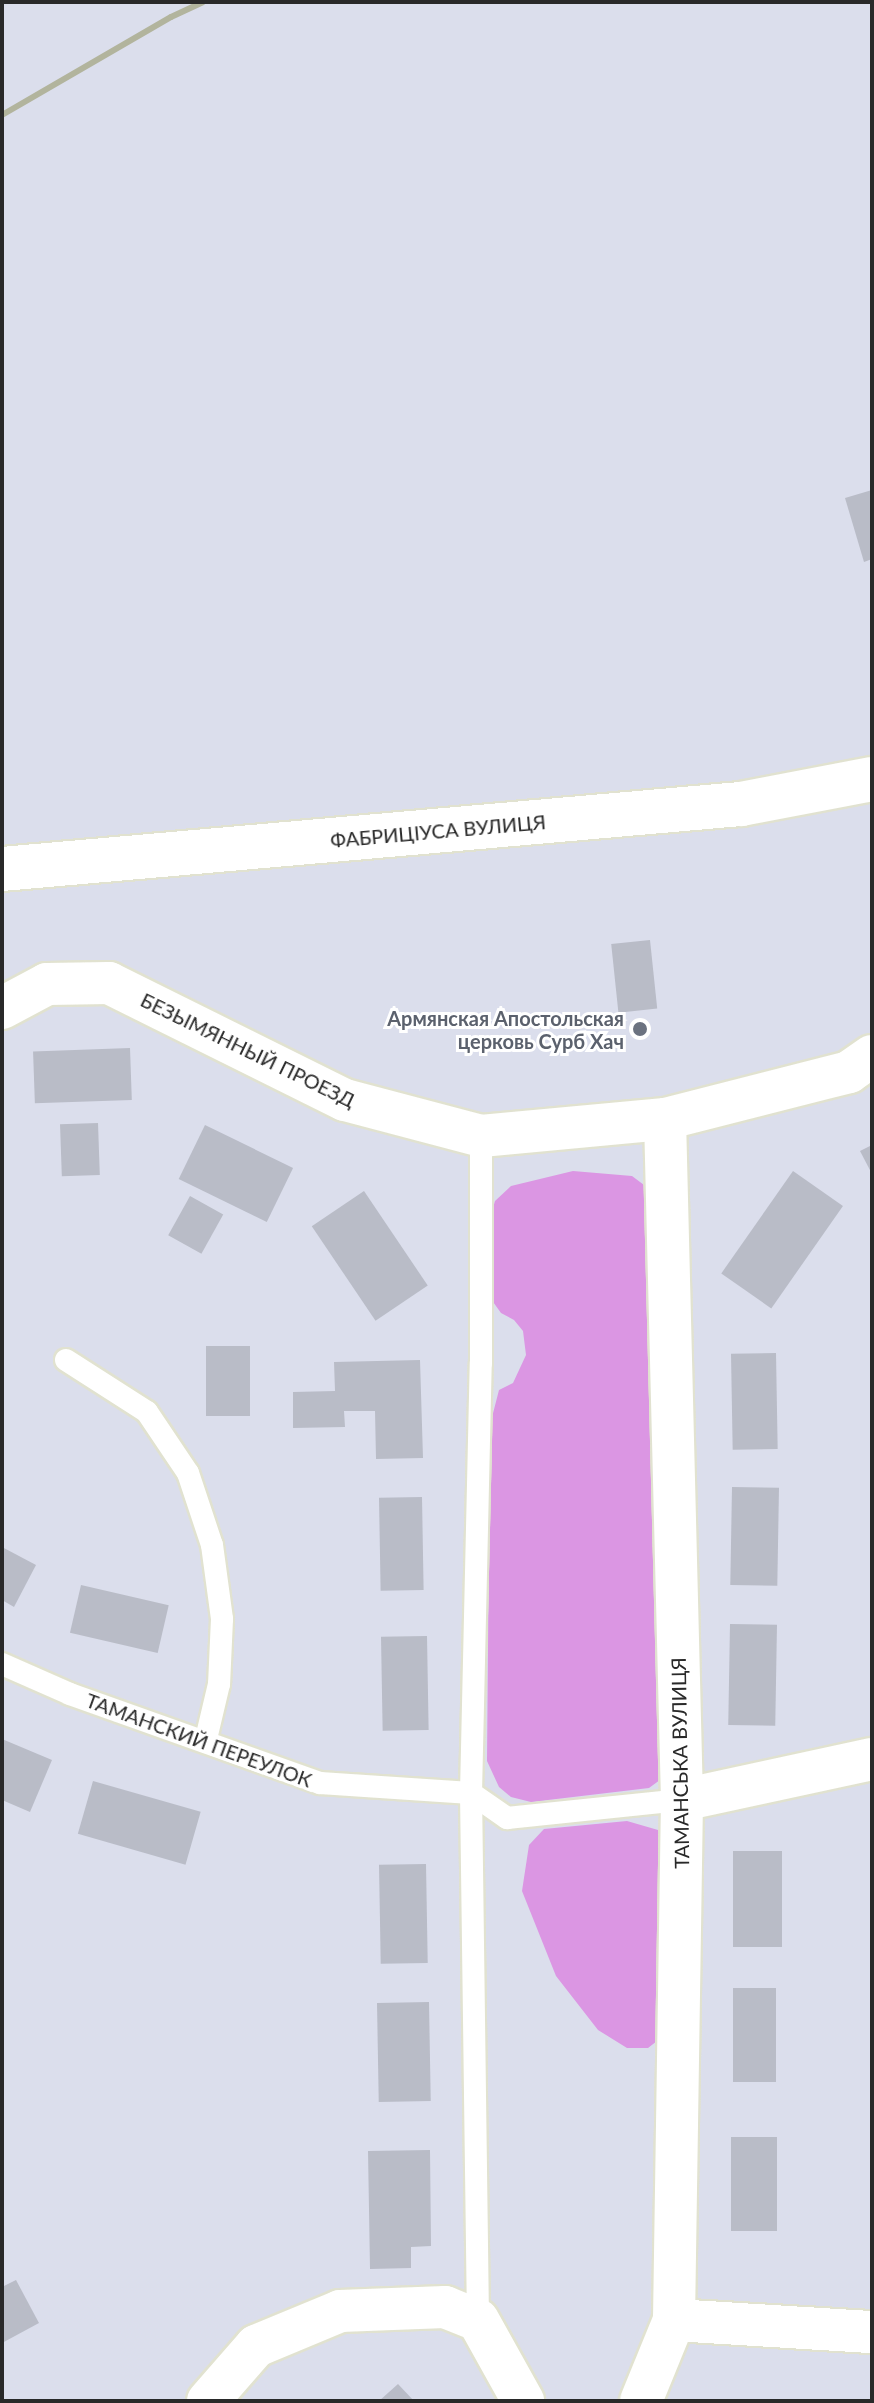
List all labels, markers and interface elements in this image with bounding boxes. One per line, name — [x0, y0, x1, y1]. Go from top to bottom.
street label: ФАБРИЦІУСА ВУЛИЦЯ — [329, 810, 547, 852]
street label: БЕЗЫМЯННЫЙ ПРОЕЗД — [137, 988, 359, 1112]
place label: Армянская Апостольская церковь Сурб Хач — [387, 1006, 624, 1053]
marker: Армянская Апостольская церковь Сурб Хач — [631, 1020, 649, 1038]
street label: ТАМАНСЬКА ВУЛИЦЯ — [666, 1657, 694, 1869]
street label: ТАМАНСКИЙ ПЕРЕУЛОК — [83, 1688, 315, 1792]

